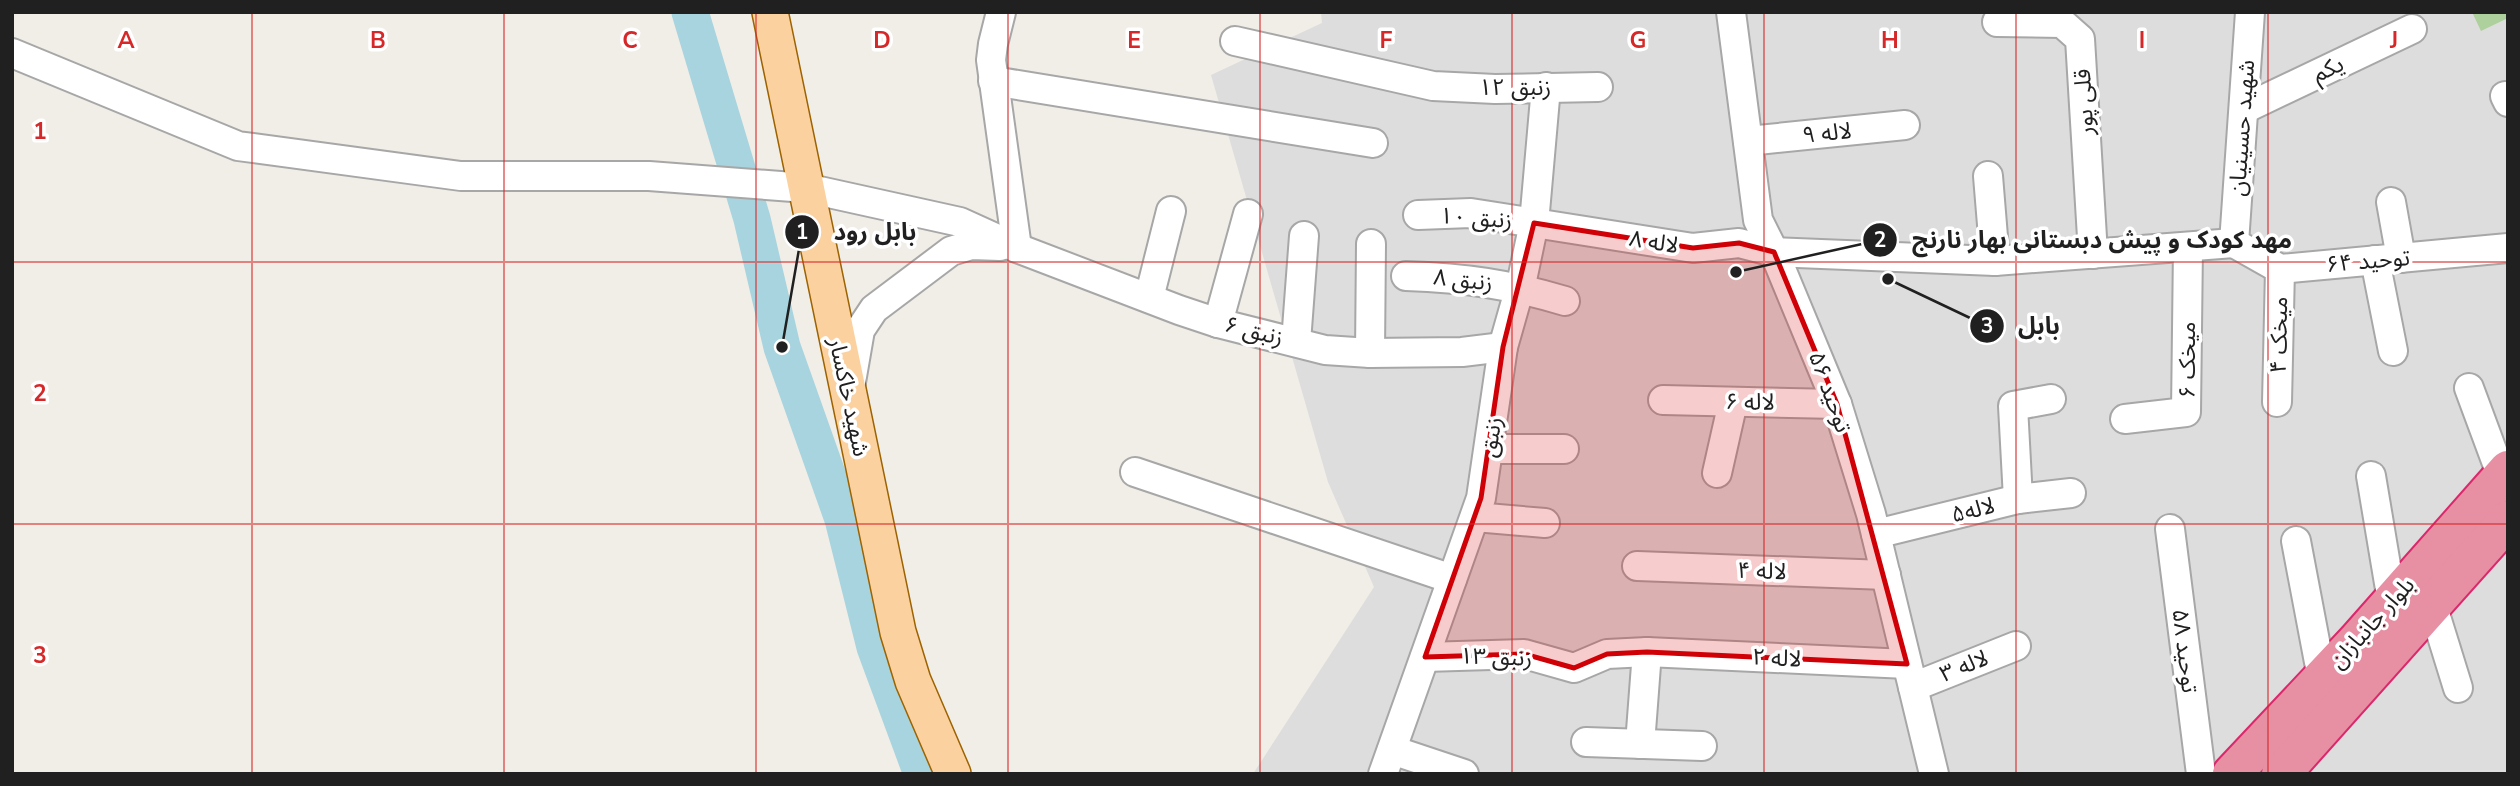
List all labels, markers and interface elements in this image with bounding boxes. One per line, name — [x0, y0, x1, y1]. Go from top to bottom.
text: A — [117, 25, 135, 56]
text: B — [370, 25, 386, 56]
text: C — [622, 25, 638, 56]
text: D — [873, 25, 891, 56]
text: E — [1127, 25, 1141, 56]
text: F — [1380, 25, 1393, 56]
text: G — [1630, 25, 1646, 56]
text: H — [1881, 25, 1899, 56]
text: I — [2139, 25, 2145, 56]
text: J — [2389, 25, 2398, 56]
street label: یکم — [2307, 48, 2349, 91]
street label: شهید حسینیان — [2222, 59, 2262, 197]
street label: قلی پور — [2067, 68, 2101, 137]
street label: زنبق ۱۲ — [1479, 72, 1551, 103]
street label: لاله ۹ — [1801, 115, 1853, 151]
text: 1 — [33, 116, 47, 147]
street label: زنبق ۱۰ — [1439, 200, 1513, 236]
callout: بابل رود — [785, 209, 930, 254]
text: بابل رود — [834, 216, 916, 248]
callout: مهد کودک و پیش دبستانی بهار نارنج — [1863, 217, 2306, 262]
text: 1 — [796, 218, 808, 246]
street label: لاله ۸ — [1627, 223, 1681, 261]
text: مهد کودک و پیش دبستانی بهار نارنج — [1912, 224, 2292, 258]
text: 2 — [1874, 226, 1886, 254]
street label: توحید ۶۴ — [2325, 242, 2412, 280]
street label: زنبق ۸ — [1432, 261, 1494, 299]
street label: میخک ۴ — [2263, 296, 2295, 374]
callout: بابل — [1970, 303, 2074, 348]
street label: زنبق ۶ — [1221, 309, 1287, 353]
text: بابل — [2018, 310, 2060, 342]
text: 3 — [1981, 312, 1993, 340]
street label: میخک ۶ — [2172, 322, 2203, 398]
street label: شهید خاکسار — [821, 334, 877, 459]
street label: توحید ۵۶ — [1801, 347, 1859, 437]
text: 2 — [33, 378, 47, 409]
street label: لاله ۶ — [1725, 386, 1775, 418]
street label: زنبق — [1473, 415, 1509, 459]
street label: لاله۵ — [1948, 490, 1998, 530]
street label: لاله ۴ — [1737, 555, 1787, 587]
street label: بلوار جانبازان — [2322, 570, 2422, 676]
street label: توحید ۵۸ — [2164, 607, 2206, 695]
text: 3 — [33, 640, 47, 671]
street label: زنبق ۱۳ — [1459, 640, 1533, 674]
street label: لاله ۲ — [1751, 641, 1803, 675]
street label: لاله ۳ — [1935, 642, 1993, 690]

